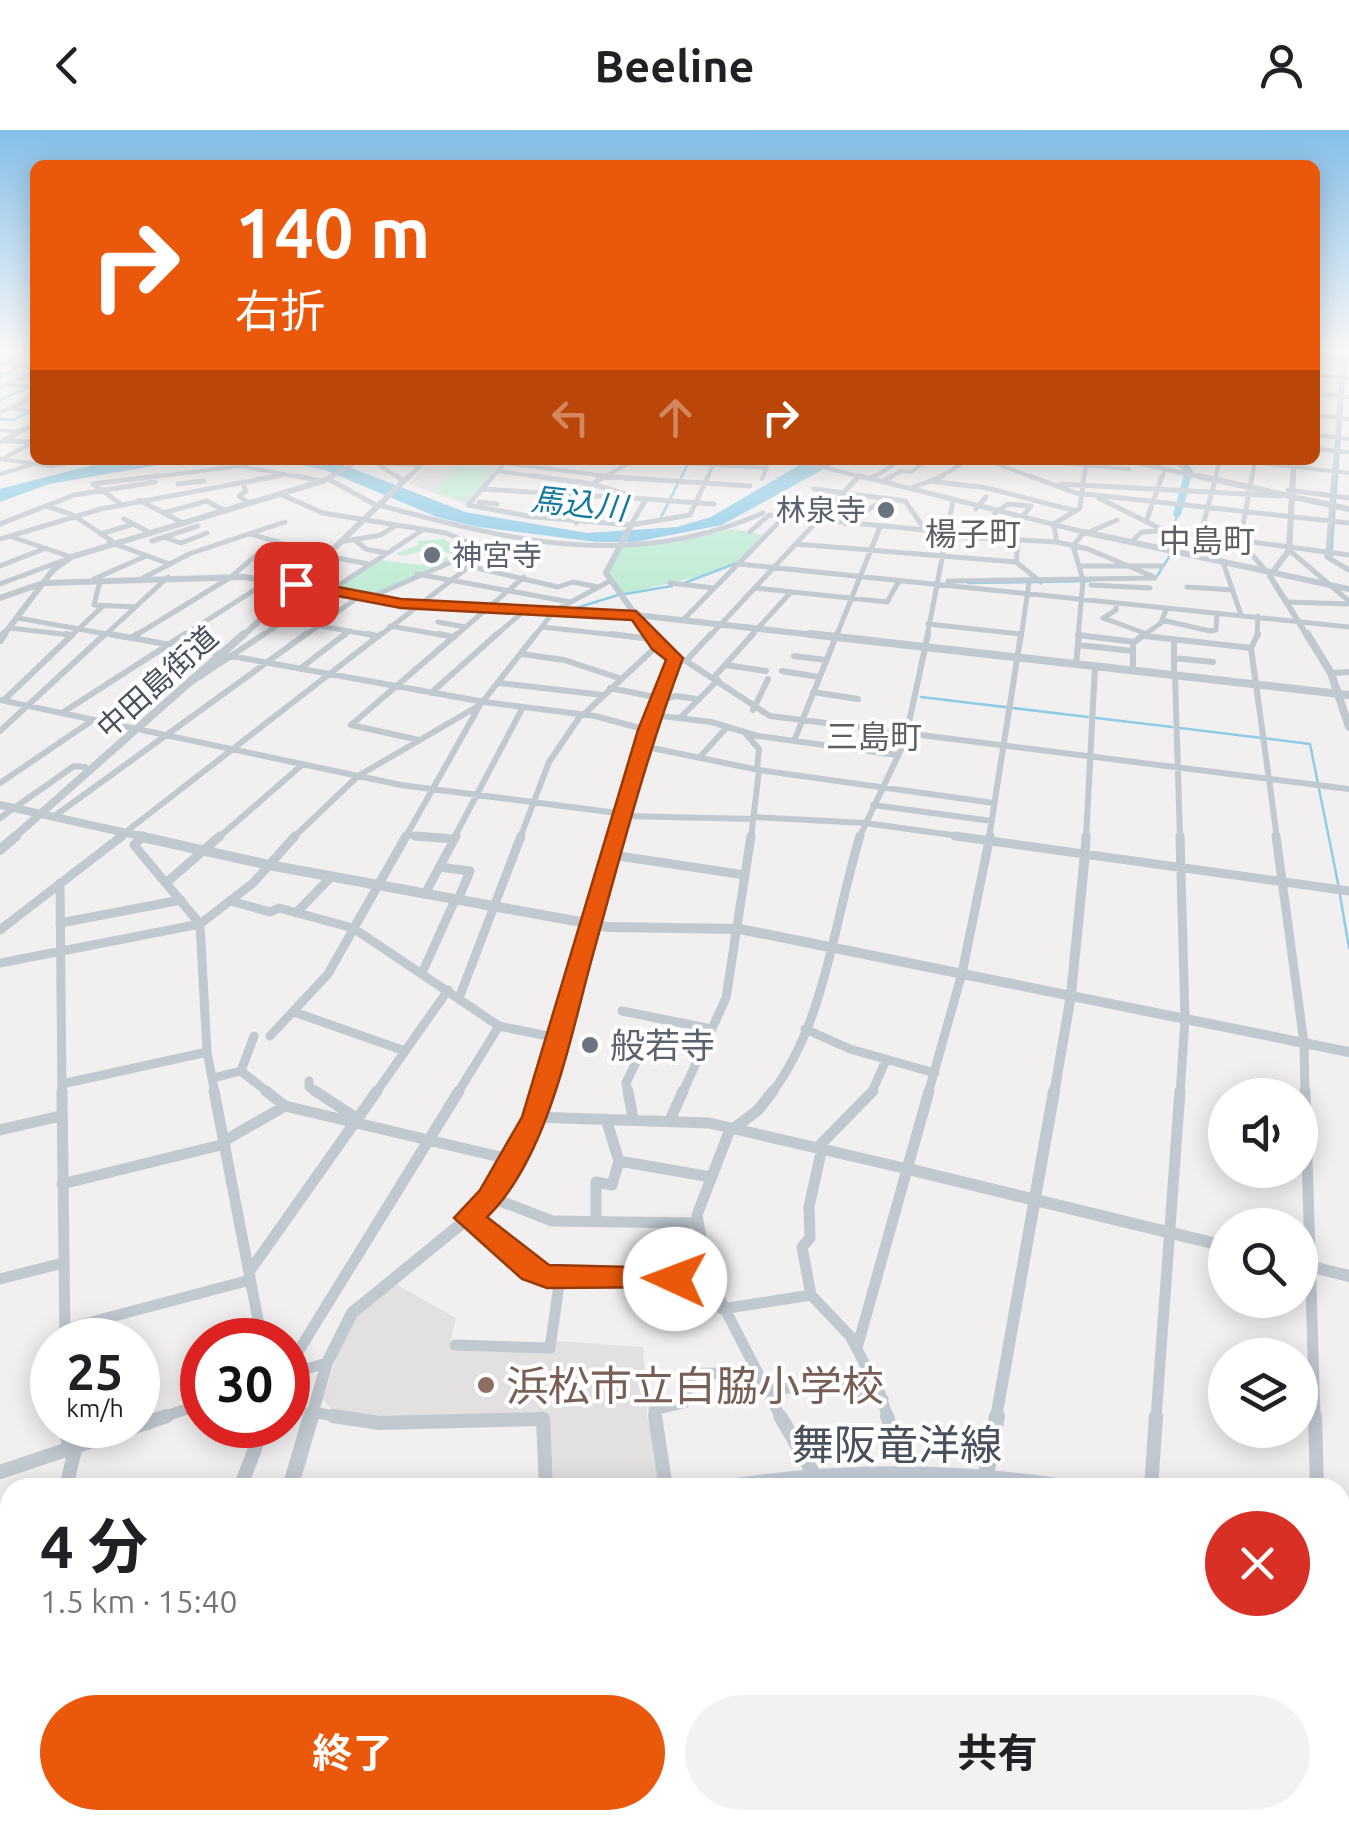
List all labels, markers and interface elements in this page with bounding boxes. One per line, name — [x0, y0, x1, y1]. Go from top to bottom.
icon: back — [40, 38, 95, 93]
icon: person — [1254, 38, 1309, 93]
text: Beeline — [594, 40, 755, 91]
text: 140 m — [235, 193, 430, 271]
icon: right — [70, 200, 200, 330]
text: 右折 — [235, 285, 325, 336]
icon: left — [543, 390, 598, 445]
icon: ahead — [648, 390, 703, 445]
icon: right — [753, 390, 808, 445]
water label: 馬込川 — [529, 480, 632, 526]
place label: 林泉寺 — [776, 493, 866, 527]
marker: 林泉寺 — [875, 499, 897, 521]
district label: 楊子町 — [925, 515, 1021, 551]
district label: 中島町 — [1159, 522, 1255, 558]
place label: 神宮寺 — [452, 538, 542, 572]
pin — [254, 542, 339, 627]
marker: 神宮寺 — [421, 544, 443, 566]
icon: arrive — [269, 557, 324, 612]
street label: 中田島街道 — [90, 619, 224, 745]
district label: 三島町 — [826, 718, 922, 754]
place label: 般若寺 — [610, 1025, 715, 1065]
marker: 般若寺 — [579, 1034, 601, 1056]
map controls — [1208, 1078, 1318, 1448]
button: sound — [1208, 1078, 1318, 1188]
button: search — [1208, 1208, 1318, 1318]
position arrow — [623, 1227, 727, 1331]
speed limit sign: 30 — [180, 1318, 310, 1448]
button: layers — [1208, 1338, 1318, 1448]
text: 25 — [67, 1343, 123, 1399]
place label: 浜松市立白脇小学校 — [506, 1362, 884, 1409]
marker: 浜松市立白脇小学校 — [475, 1374, 497, 1396]
text: km/h — [66, 1394, 124, 1422]
street label: 舞阪竜洋線 — [792, 1421, 1002, 1468]
button: close — [1205, 1511, 1310, 1616]
text: 4 分 — [40, 1512, 148, 1579]
text: 1.5 km · 15:40 — [40, 1583, 238, 1619]
button: 終了 — [40, 1695, 665, 1810]
button: 共有 — [685, 1695, 1310, 1810]

